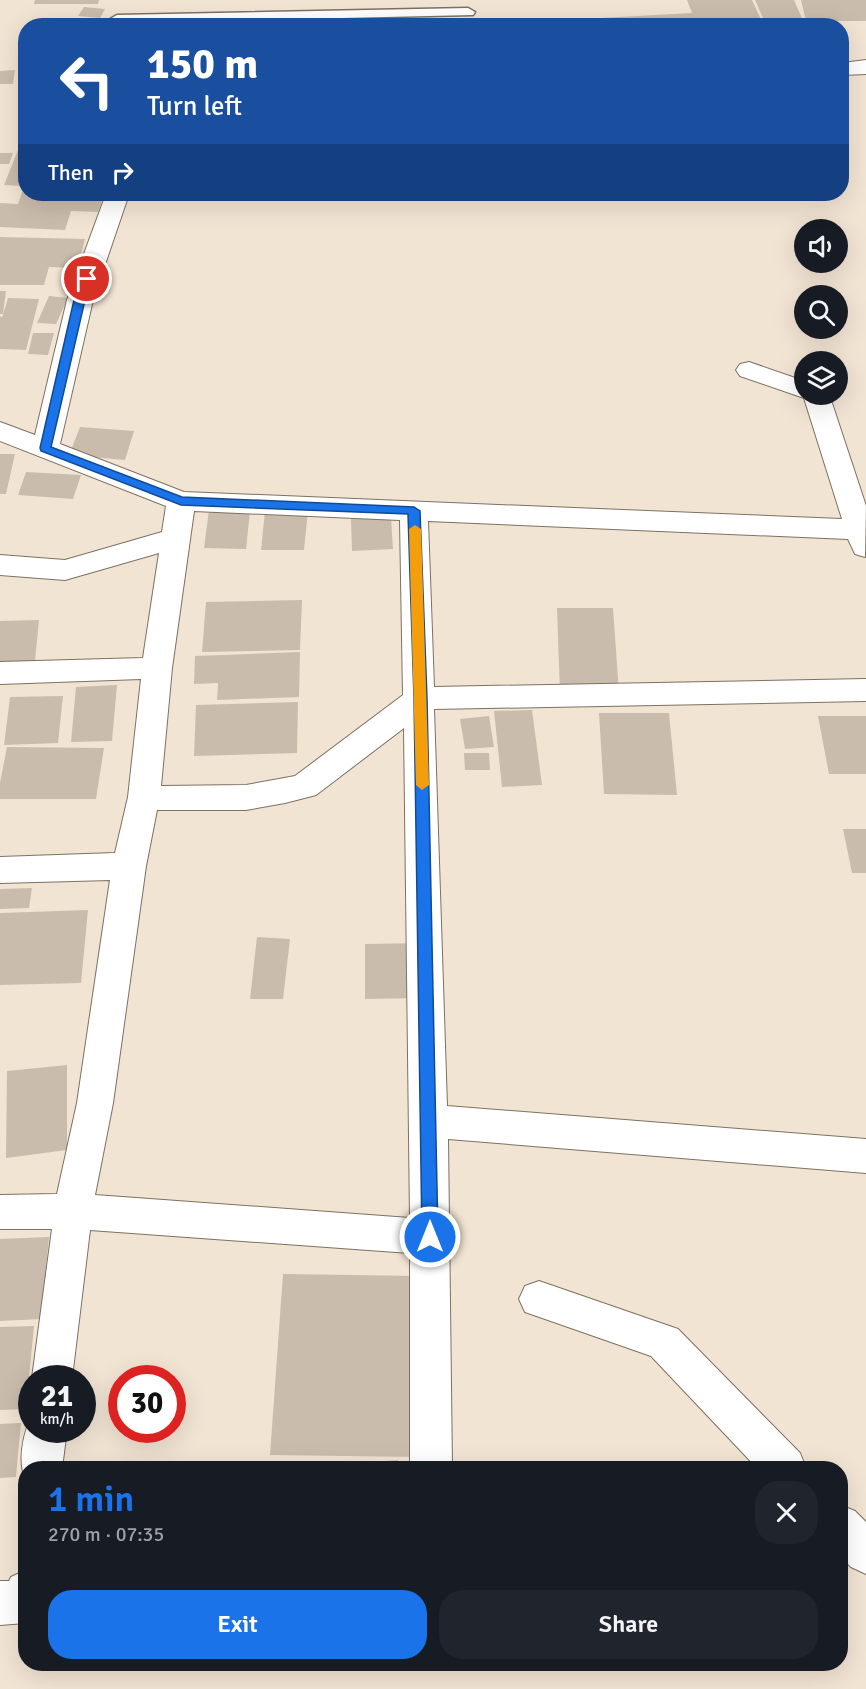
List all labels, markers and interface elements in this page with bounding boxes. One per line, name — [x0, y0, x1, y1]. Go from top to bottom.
text: 150 m — [147, 39, 258, 90]
icon: left — [48, 42, 126, 120]
text: Turn left — [147, 90, 242, 123]
icon: right — [106, 156, 139, 189]
text: Then — [48, 159, 94, 186]
map controls — [794, 219, 848, 405]
button: sound — [794, 219, 848, 273]
pin — [61, 253, 112, 304]
icon: arrive — [70, 262, 103, 295]
button: search — [794, 285, 848, 339]
button: layers — [794, 351, 848, 405]
position arrow — [398, 1205, 462, 1269]
speed limit sign: 30 — [108, 1365, 186, 1443]
text: 21 — [41, 1378, 73, 1415]
text: km/h — [40, 1410, 74, 1428]
text: 1 min — [48, 1477, 134, 1522]
button: close — [755, 1481, 818, 1544]
text: 270 m · 07:35 — [48, 1522, 164, 1547]
button: Exit — [48, 1590, 427, 1659]
button: Share — [439, 1590, 818, 1659]

